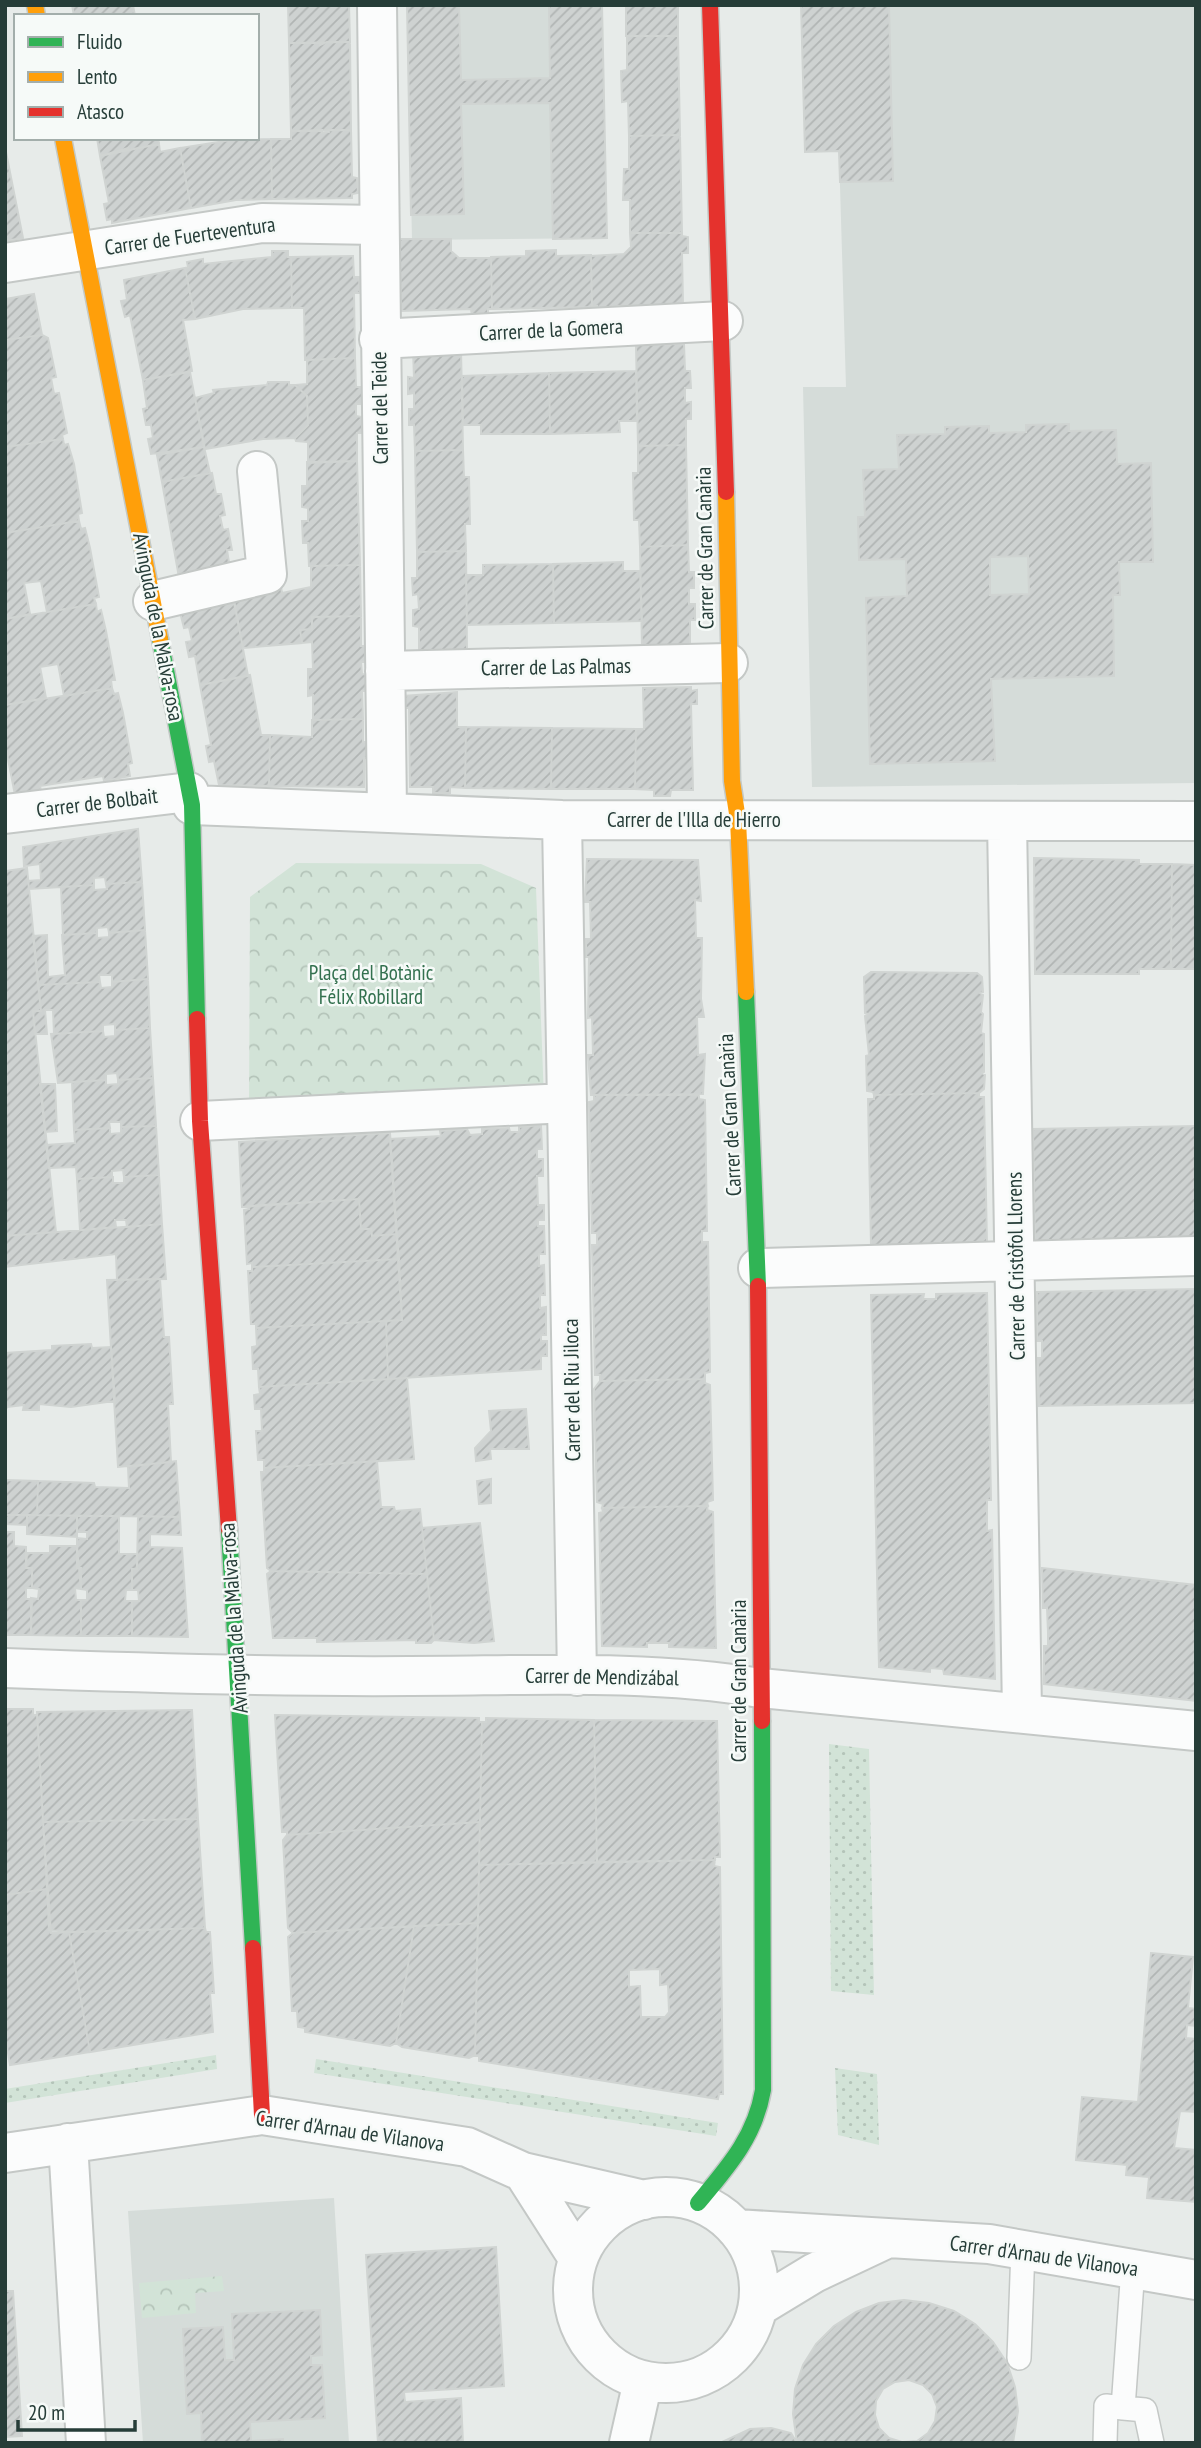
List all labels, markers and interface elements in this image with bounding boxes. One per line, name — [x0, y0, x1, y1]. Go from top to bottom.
legend — [14, 14, 259, 140]
text: Fluido — [77, 28, 122, 55]
text: Lento — [77, 63, 117, 90]
text: Atasco — [77, 98, 124, 125]
street label: Carrer de Fuerteventura — [103, 210, 277, 261]
street label: Carrer de la Gomera — [478, 312, 624, 347]
street label: Carrer del Teide — [365, 351, 394, 465]
street label: Carrer de Gran Canària — [690, 466, 719, 630]
street label: Avinguda de la Malva-rosa — [127, 531, 190, 723]
street label: Carrer de Las Palmas — [481, 652, 631, 681]
street label: Carrer de Bolbait — [35, 782, 159, 823]
street label: Carrer de l'Illa de Hierro — [607, 806, 781, 833]
park label: Plaça del Botànic Félix Robillard — [309, 959, 434, 1010]
street label: Carrer de Gran Canària — [712, 1033, 747, 1197]
street label: Carrer de Cristòfol Llorens — [1000, 1171, 1031, 1361]
street label: Carrer del Riu Jiloca — [557, 1318, 586, 1462]
street label: Avinguda de la Malva-rosa — [213, 1522, 254, 1714]
street label: Carrer de Gran Canària — [725, 1600, 752, 1762]
street label: Carrer de Mendizábal — [525, 1662, 679, 1691]
street label: Carrer d'Arnau de Vilanova — [254, 2104, 446, 2157]
street label: Carrer d'Arnau de Vilanova — [948, 2229, 1140, 2282]
scale bar — [18, 2388, 135, 2432]
text: 20 m — [28, 2399, 65, 2426]

